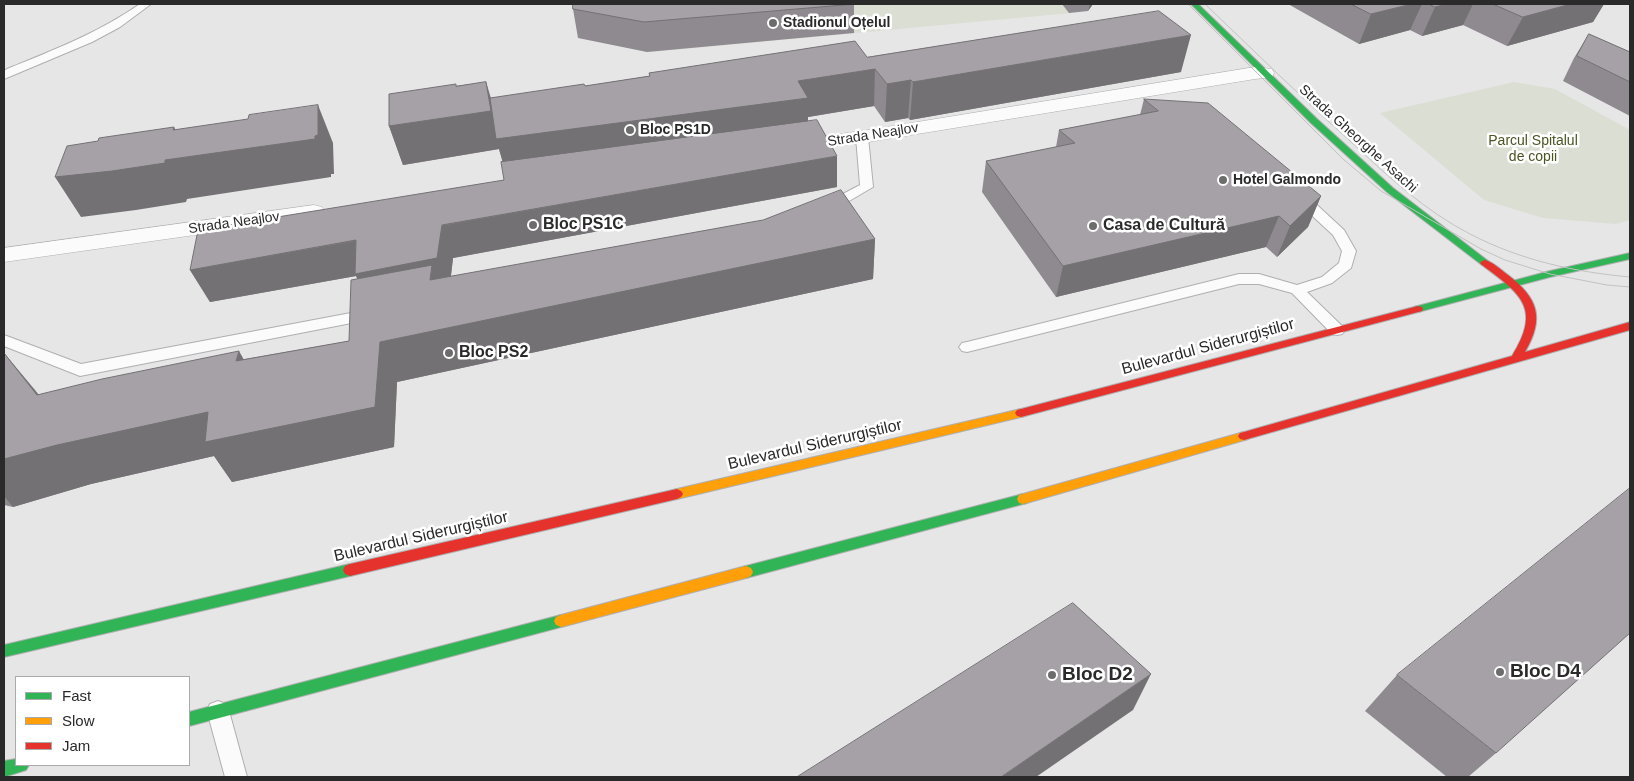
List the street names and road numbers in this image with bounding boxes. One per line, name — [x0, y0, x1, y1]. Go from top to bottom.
street label: Strada Gheorghe Asachi — [1295, 81, 1421, 197]
street label: Strada Neajlov — [826, 120, 920, 150]
street label: Strada Neajlov — [187, 208, 281, 238]
street label: Bulevardul Siderurgiștilor — [1120, 315, 1296, 379]
street label: Bulevardul Siderurgiștilor — [726, 416, 904, 474]
street label: Bulevardul Siderurgiștilor — [332, 508, 510, 566]

